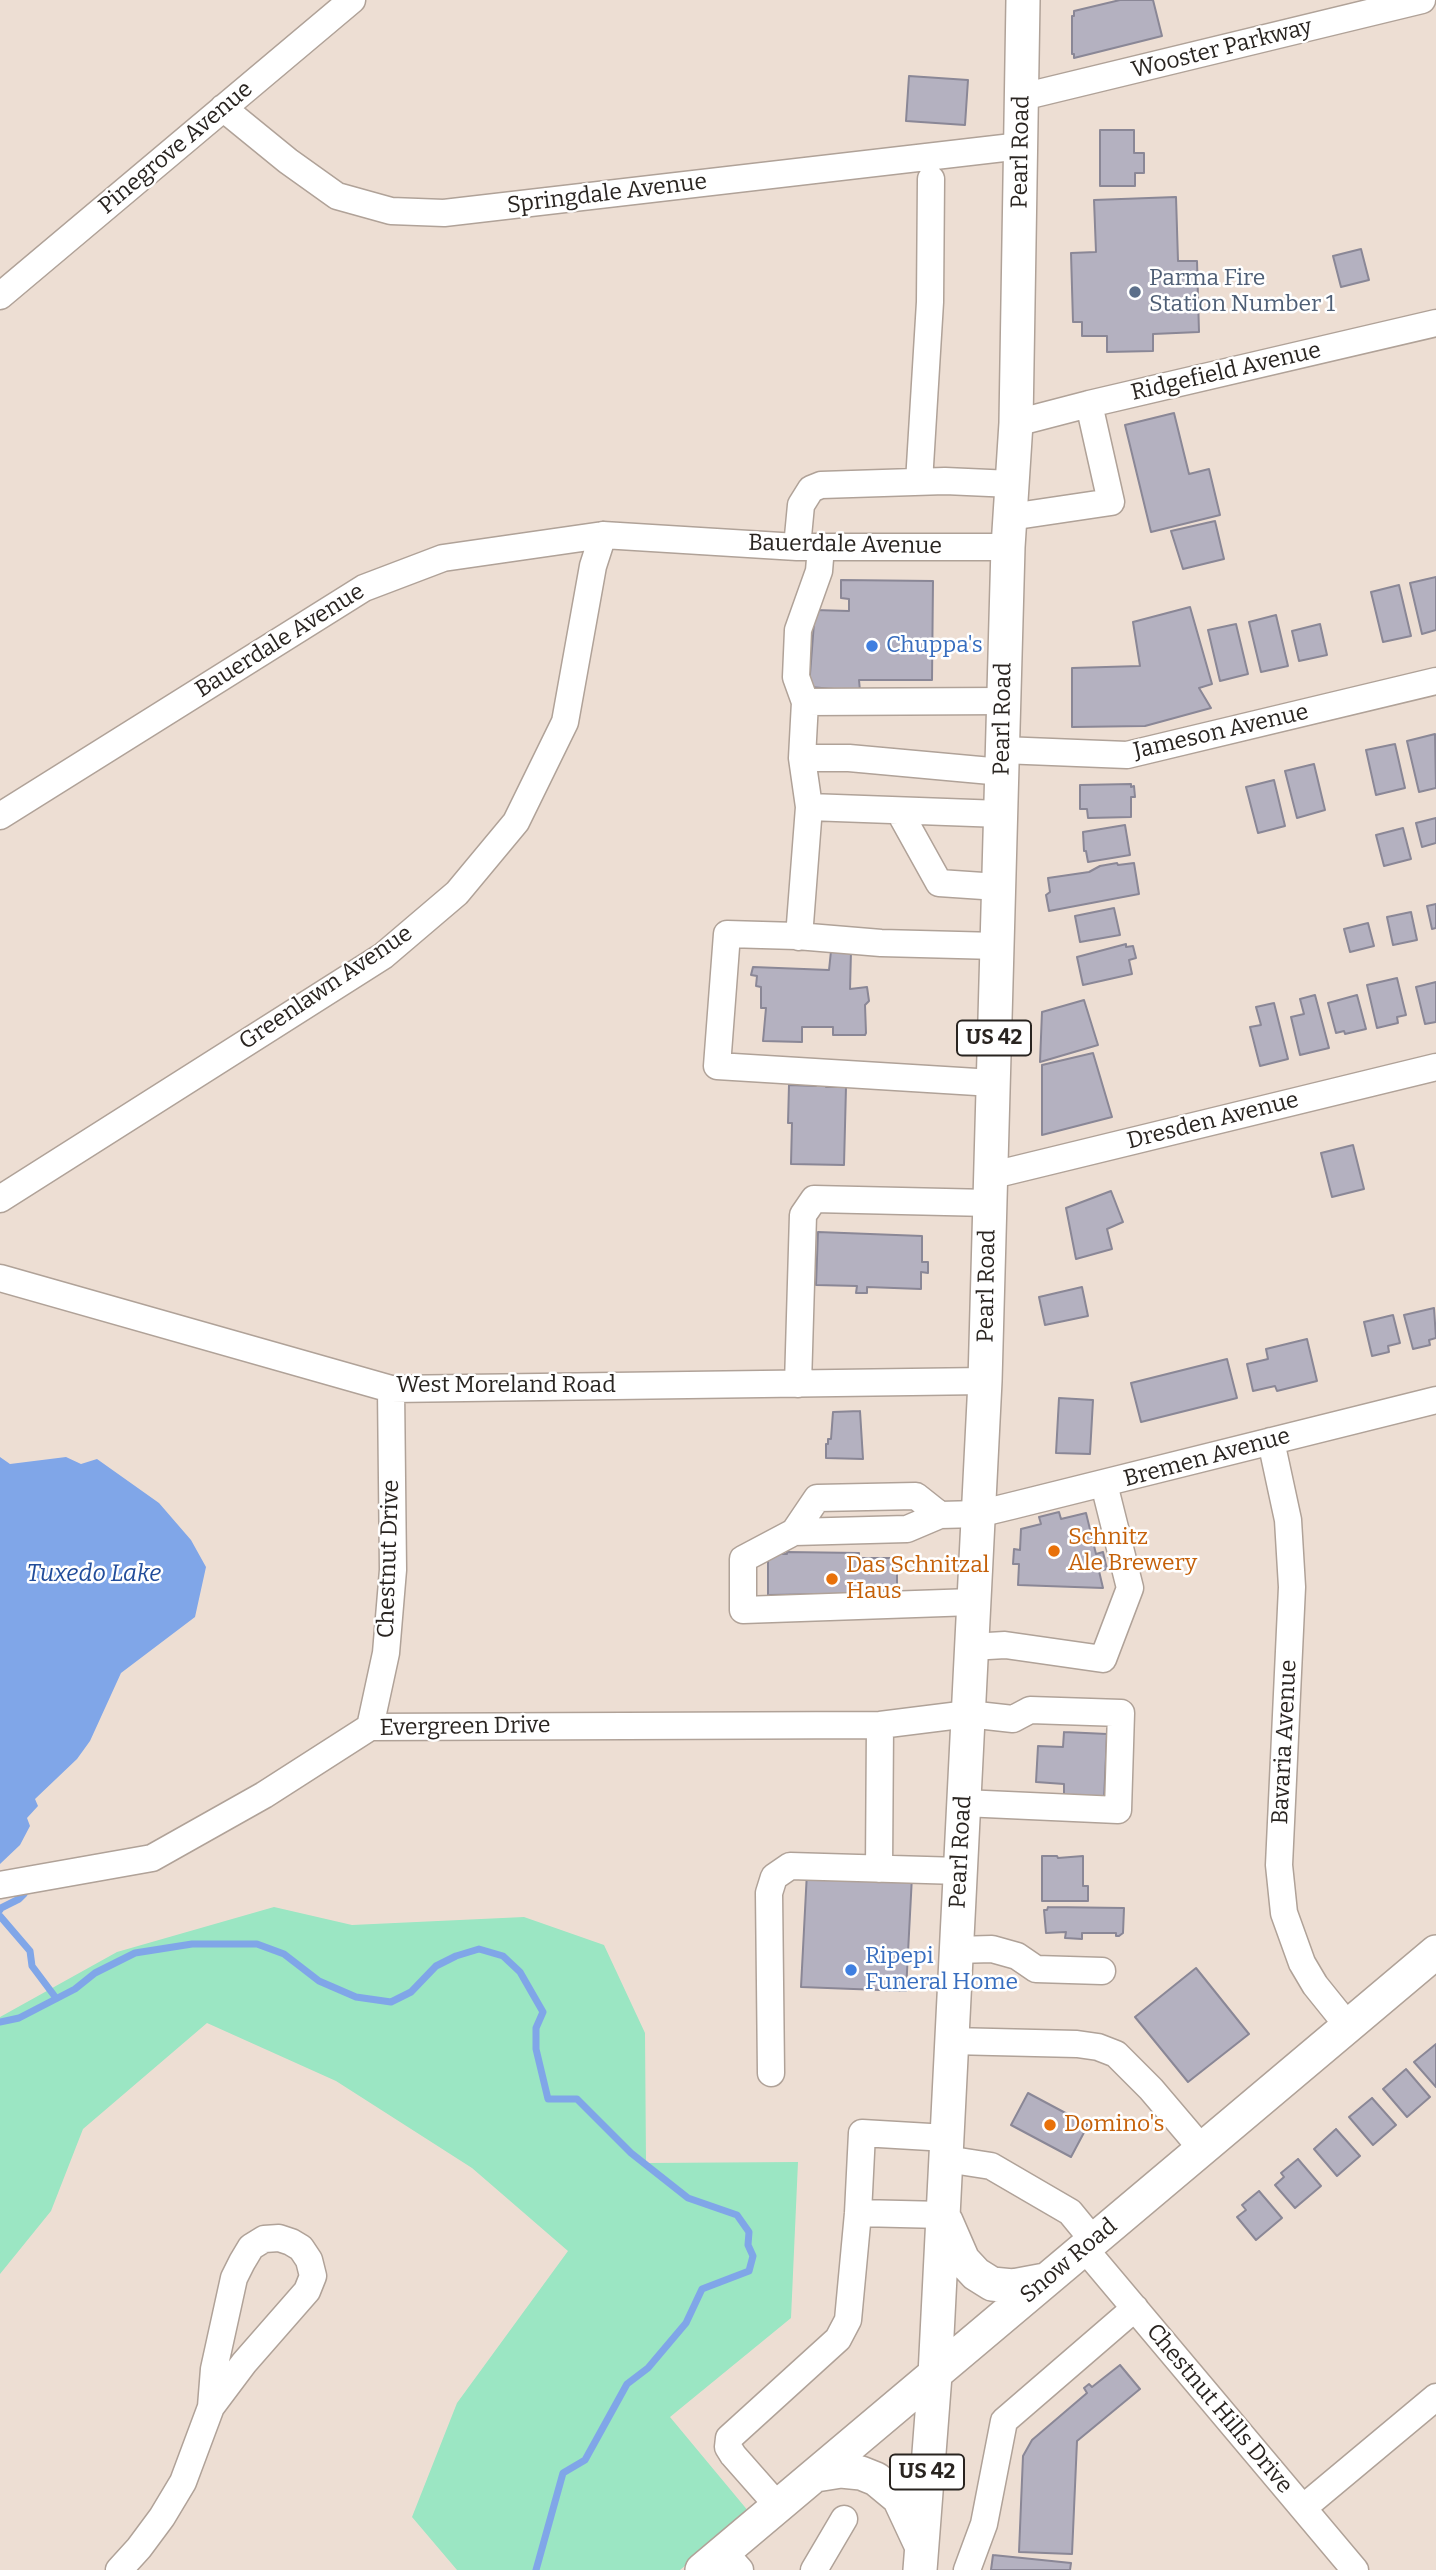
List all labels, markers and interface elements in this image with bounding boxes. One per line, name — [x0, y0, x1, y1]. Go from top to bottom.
street label: Wooster Parkway — [1129, 13, 1315, 85]
street label: Pinegrove Avenue — [94, 76, 258, 220]
street label: Pearl Road — [1006, 95, 1036, 209]
street label: Springdale Avenue — [505, 168, 709, 220]
place label: Parma Fire Station Number 1 — [1149, 265, 1335, 319]
marker: Parma Fire Station Number 1 — [1127, 284, 1143, 300]
street label: Ridgefield Avenue — [1128, 337, 1324, 407]
street label: Bauerdale Avenue — [748, 530, 942, 560]
street label: Bauerdale Avenue — [190, 578, 370, 704]
place label: Chuppa's — [886, 632, 983, 660]
marker: Chuppa's — [864, 638, 880, 654]
street label: Pearl Road — [988, 662, 1018, 776]
street label: Jameson Avenue — [1131, 698, 1311, 766]
street label: Greenlawn Avenue — [234, 920, 418, 1056]
road number: US 42 — [957, 1020, 1031, 1056]
street label: Dresden Avenue — [1124, 1086, 1302, 1156]
street label: Pearl Road — [972, 1229, 1002, 1343]
street label: West Moreland Road — [396, 1372, 616, 1400]
street label: Bremen Avenue — [1121, 1423, 1293, 1493]
street label: Chestnut Drive — [372, 1479, 406, 1639]
place label: Schnitz Ale Brewery — [1068, 1524, 1197, 1578]
marker: Schnitz Ale Brewery — [1046, 1543, 1062, 1559]
place label: Das Schnitzal Haus — [846, 1552, 989, 1606]
water label: Tuxedo Lake — [27, 1560, 161, 1588]
marker: Das Schnitzal Haus — [824, 1571, 840, 1587]
street label: Bavaria Avenue — [1267, 1659, 1303, 1825]
street label: Evergreen Drive — [379, 1712, 551, 1742]
street label: Pearl Road — [944, 1795, 978, 1909]
place label: Ripepi Funeral Home — [865, 1943, 1018, 1997]
marker: Ripepi Funeral Home — [843, 1962, 859, 1978]
place label: Domino's — [1064, 2111, 1164, 2139]
marker: Domino's — [1042, 2117, 1058, 2133]
street label: Snow Road — [1015, 2213, 1123, 2309]
street label: Chestnut Hills Drive — [1140, 2319, 1298, 2499]
road number: US 42 — [890, 2454, 964, 2490]

